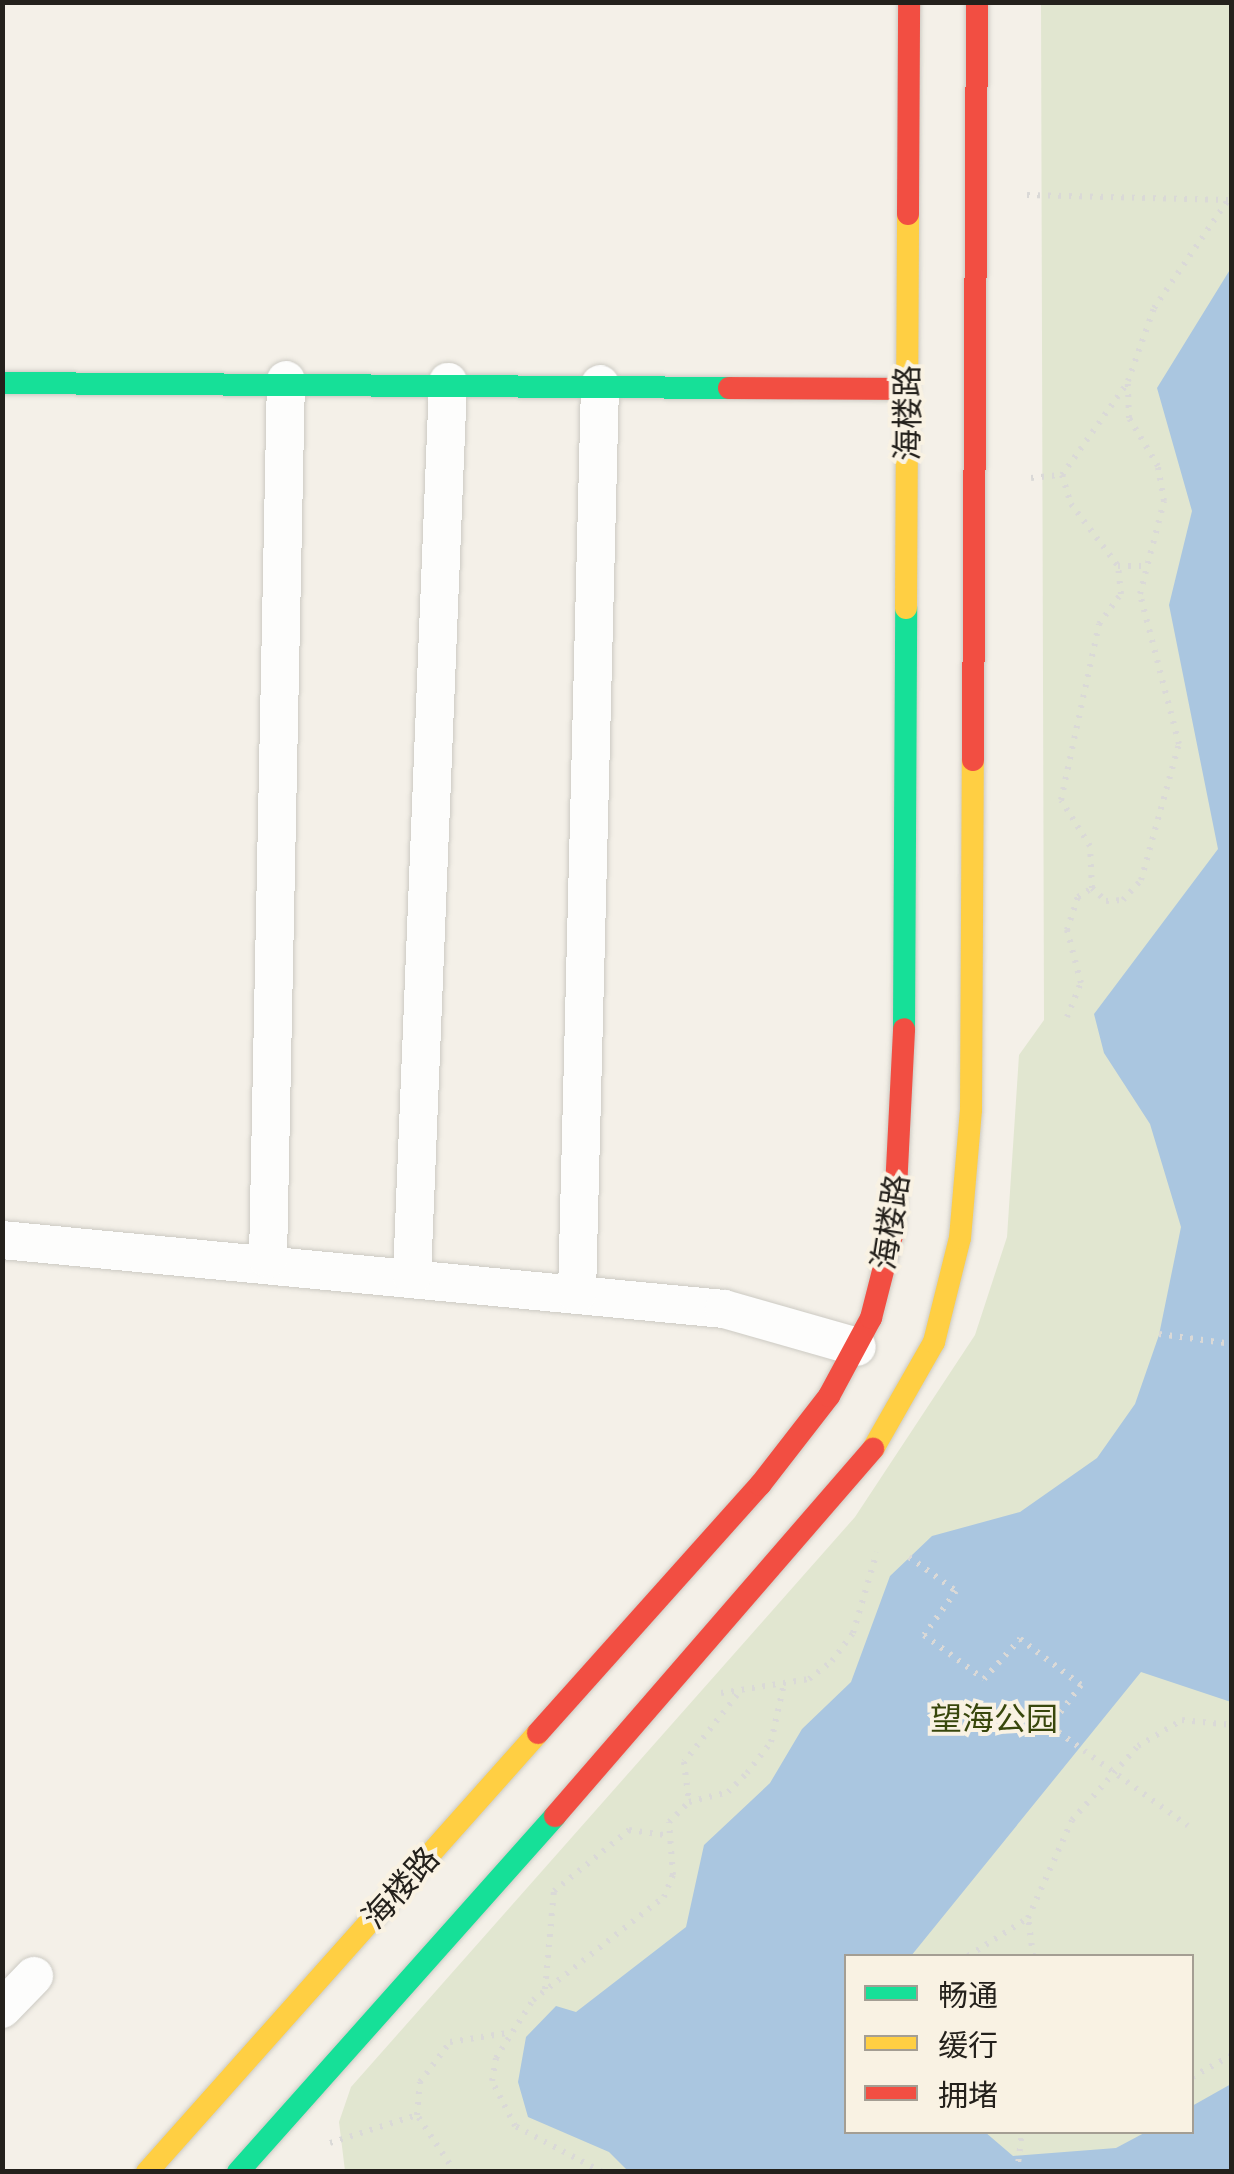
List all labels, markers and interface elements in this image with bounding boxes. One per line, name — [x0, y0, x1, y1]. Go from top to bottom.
street label: 海楼路 — [889, 365, 927, 461]
street label: 海楼路 — [865, 1172, 917, 1272]
park label: 望海公园 — [930, 1700, 1058, 1738]
street label: 海楼路 — [355, 1839, 447, 1937]
legend — [844, 1954, 1194, 2134]
text: 畅通 — [938, 1978, 998, 2014]
text: 缓行 — [938, 2028, 998, 2064]
text: 拥堵 — [938, 2078, 998, 2114]

